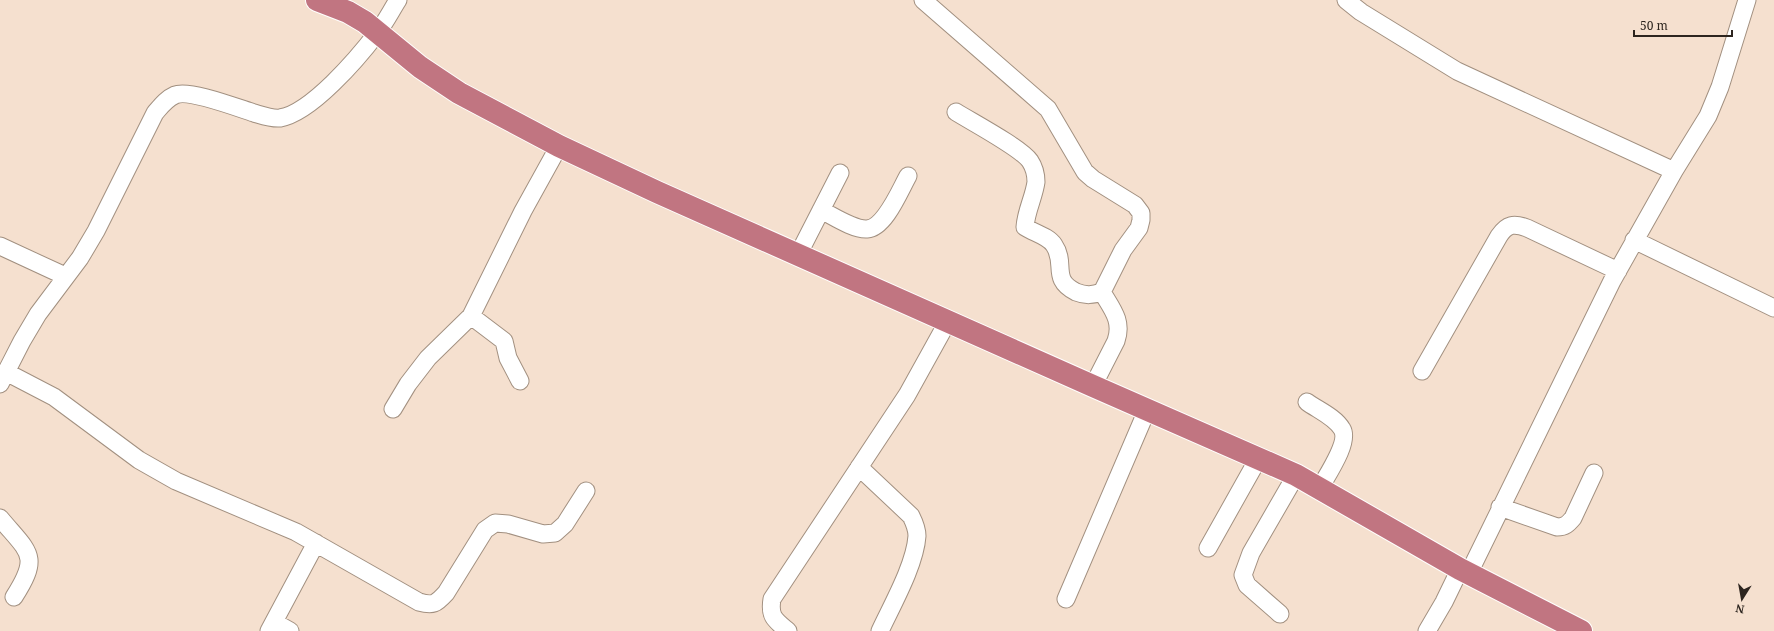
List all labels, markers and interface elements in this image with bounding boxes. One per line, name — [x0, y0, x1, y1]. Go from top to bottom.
scale bar — [1634, 12, 1732, 38]
text: 50 m — [1640, 17, 1668, 34]
north arrow — [1722, 579, 1762, 619]
text: N — [1734, 601, 1746, 617]

